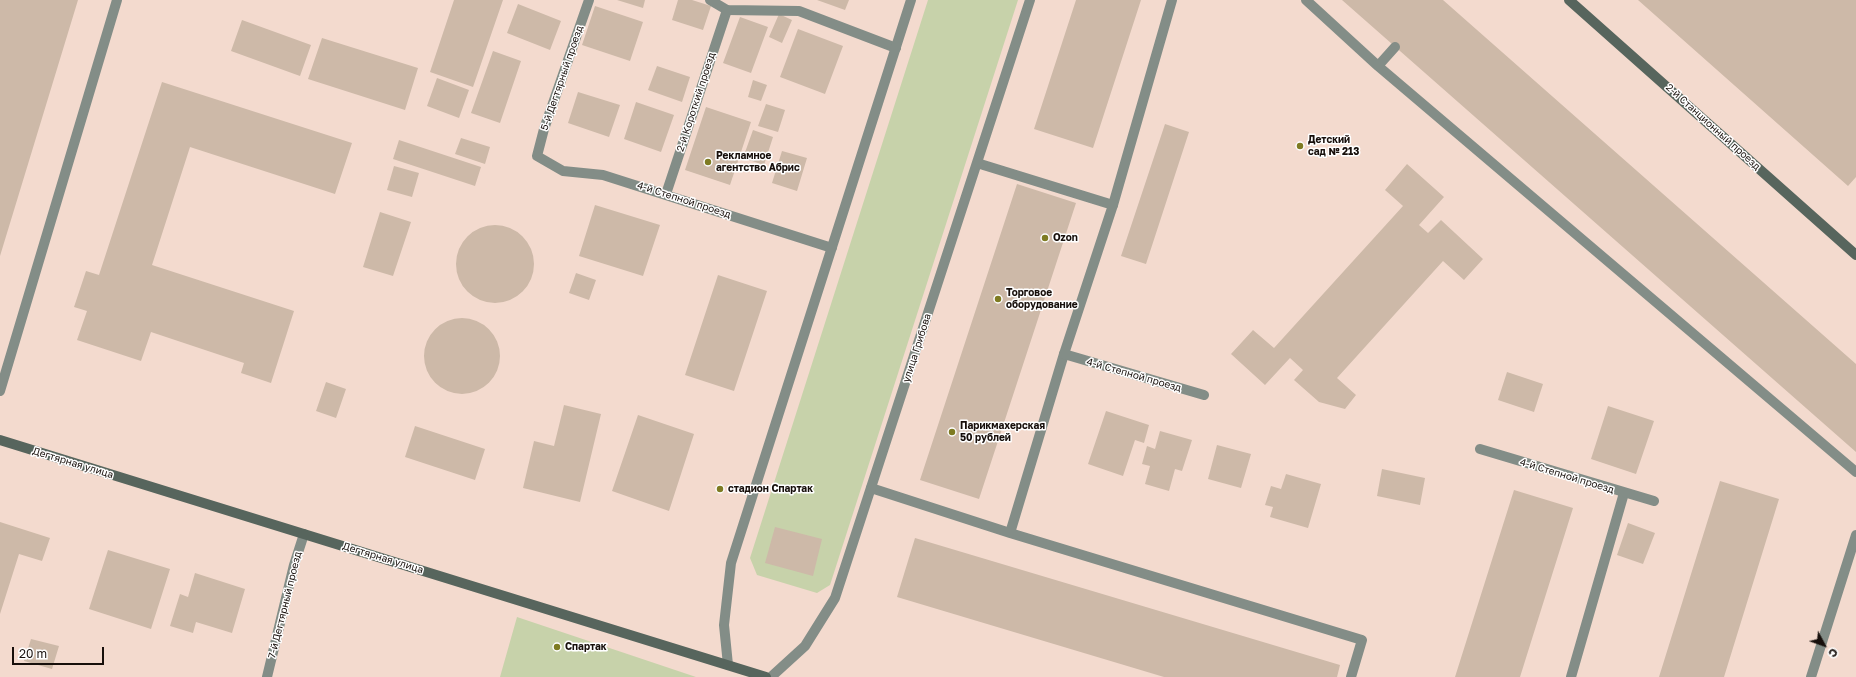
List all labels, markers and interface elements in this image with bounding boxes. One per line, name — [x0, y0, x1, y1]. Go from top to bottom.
street label: 5-й Дегтярный проезд — [538, 24, 586, 132]
street label: 2-й Короткий проезд — [674, 51, 718, 153]
street label: 2-й Станционный проезд — [1663, 81, 1763, 173]
place label: Детский сад № 213 — [1308, 134, 1359, 158]
marker: Детский сад № 213 — [1295, 141, 1305, 151]
place label: Рекламное агентство Абрис — [716, 150, 800, 174]
marker: Рекламное агентство Абрис — [703, 157, 713, 167]
street label: 4-й Степной проезд — [636, 179, 732, 221]
place label: Ozon — [1053, 232, 1078, 244]
marker: Ozon — [1040, 233, 1050, 243]
place label: Торговое оборудование — [1006, 287, 1078, 310]
marker: Торговое оборудование — [993, 294, 1003, 304]
street label: улица Грибова — [900, 312, 934, 384]
street label: 4-й Степной проезд — [1085, 356, 1183, 394]
place label: Парикмахерская 50 рублей — [960, 420, 1045, 444]
marker: Парикмахерская 50 рублей — [947, 427, 957, 437]
street label: Дегтярная улица — [31, 445, 115, 481]
street label: 4-й Степной проезд — [1518, 456, 1616, 496]
place label: стадион Спартак — [728, 483, 813, 495]
marker: стадион Спартак — [715, 484, 725, 494]
street label: Дегтярная улица — [341, 540, 425, 576]
street label: 7-й Дегтярный проезд — [266, 550, 304, 660]
north arrow — [1804, 625, 1844, 665]
scale bar — [14, 639, 106, 665]
place label: Спартак — [565, 641, 606, 653]
marker: Спартак — [552, 642, 562, 652]
text: 20 m — [19, 646, 47, 661]
text: С — [1826, 646, 1841, 660]

